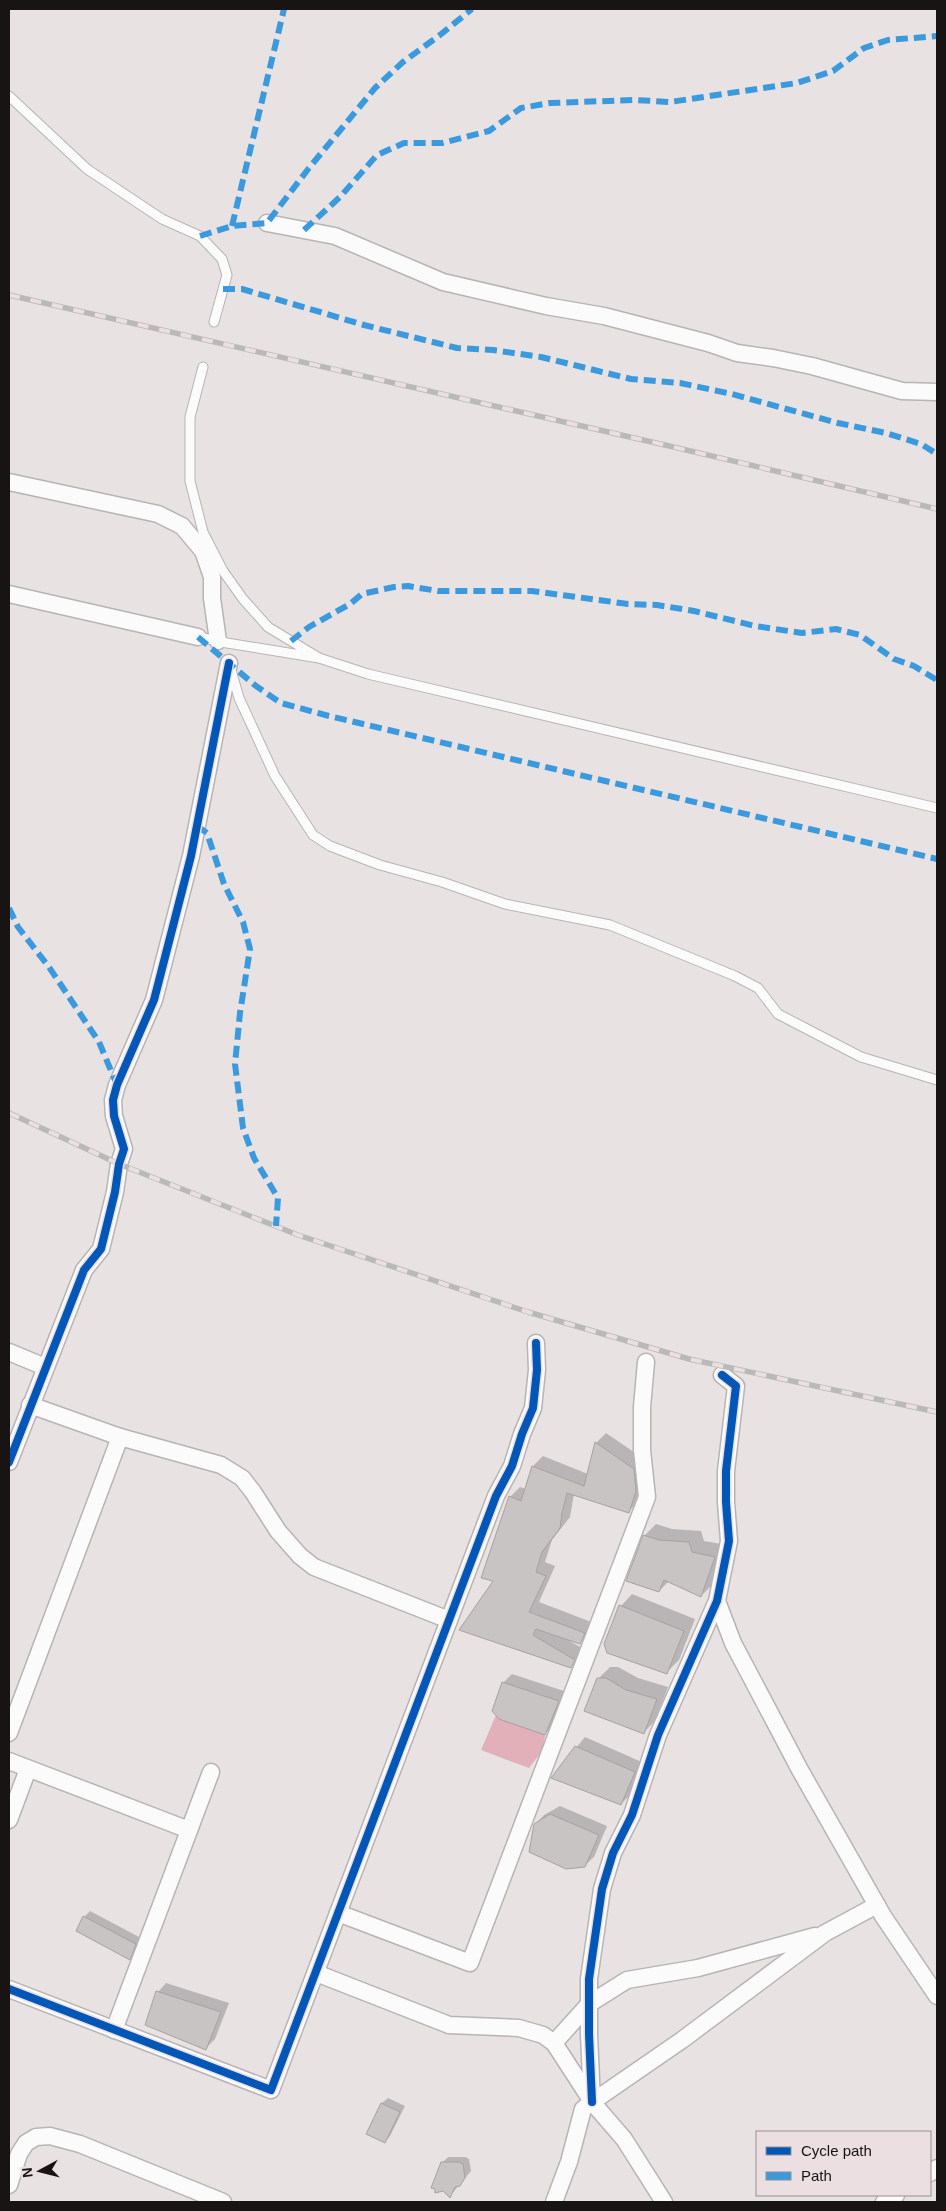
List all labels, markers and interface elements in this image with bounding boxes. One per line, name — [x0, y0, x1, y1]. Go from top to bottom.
legend — [756, 2131, 931, 2196]
text: Cycle path — [801, 2142, 872, 2159]
north arrow — [15, 2146, 65, 2196]
text: N — [19, 2167, 36, 2179]
text: Path — [801, 2167, 832, 2184]

